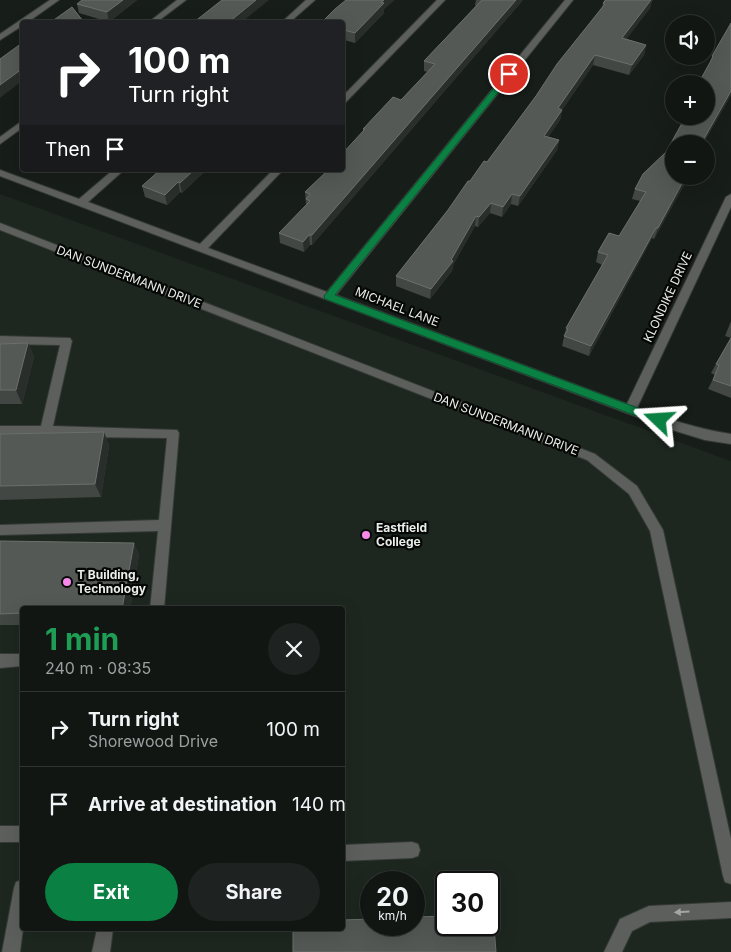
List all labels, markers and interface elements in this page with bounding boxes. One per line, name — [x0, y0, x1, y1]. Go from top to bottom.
map controls — [665, 15, 715, 185]
button: sound — [665, 15, 715, 65]
text: 100 m — [128, 39, 231, 81]
icon: right — [45, 40, 110, 105]
pin — [488, 53, 530, 95]
icon: arrive — [495, 60, 523, 88]
button: + — [665, 75, 715, 125]
text: Turn right — [128, 81, 229, 107]
icon: arrive — [101, 135, 129, 163]
button: − — [665, 135, 715, 185]
text: Then — [45, 138, 91, 161]
street label: DAN SUNDERMANN DRIVE — [55, 242, 204, 311]
street label: KLONDIKE DRIVE — [640, 249, 695, 345]
street label: MICHAEL LANE — [353, 284, 441, 329]
street label: DAN SUNDERMANN DRIVE — [432, 389, 581, 458]
position arrow — [632, 393, 684, 445]
place label: Eastfield College — [376, 520, 427, 549]
marker: Eastfield College — [360, 529, 372, 541]
place label: T Building, Technology — [77, 567, 147, 596]
marker: T Building, Technology — [61, 576, 73, 588]
text: 1 min — [45, 621, 119, 657]
button: close — [268, 623, 320, 675]
text: 240 m · 08:35 — [45, 658, 151, 678]
text: Turn right — [88, 708, 179, 731]
icon: right — [45, 715, 73, 743]
text: 100 m — [266, 718, 320, 741]
text: Shorewood Drive — [88, 731, 218, 751]
icon: arrive — [45, 790, 73, 818]
text: Arrive at destination — [88, 793, 277, 816]
text: 140 m — [292, 793, 346, 816]
button: Exit — [45, 863, 178, 921]
button: Share — [188, 863, 320, 921]
speed limit sign: 30 — [435, 871, 500, 936]
text: 20 — [376, 882, 409, 912]
text: km/h — [378, 908, 407, 923]
one-way arrow — [674, 909, 690, 917]

